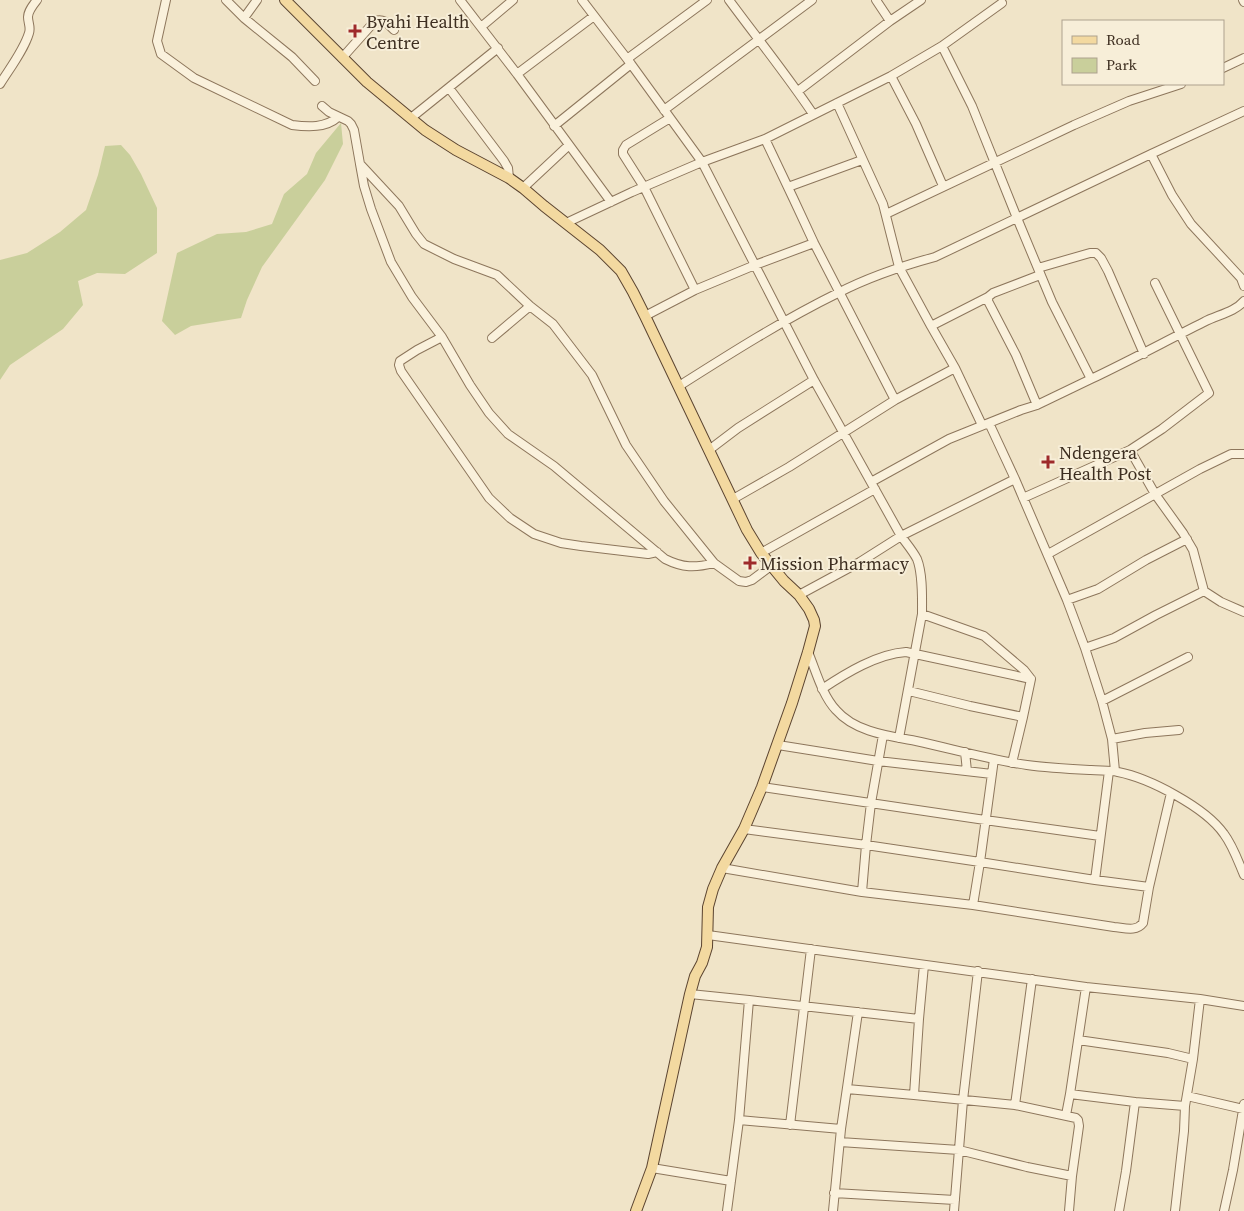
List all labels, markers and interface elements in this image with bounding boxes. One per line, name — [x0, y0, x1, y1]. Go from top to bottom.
place label: Byahi Health Centre — [366, 9, 470, 55]
legend — [1062, 20, 1224, 85]
marker: Byahi Health Centre — [348, 24, 362, 38]
text: Road — [1106, 29, 1140, 50]
text: Park — [1106, 54, 1138, 75]
place label: Ndengera Health Post — [1059, 440, 1151, 486]
marker: Ndengera Health Post — [1041, 455, 1055, 469]
place label: Mission Pharmacy — [760, 551, 910, 576]
marker: Mission Pharmacy — [744, 557, 756, 569]

